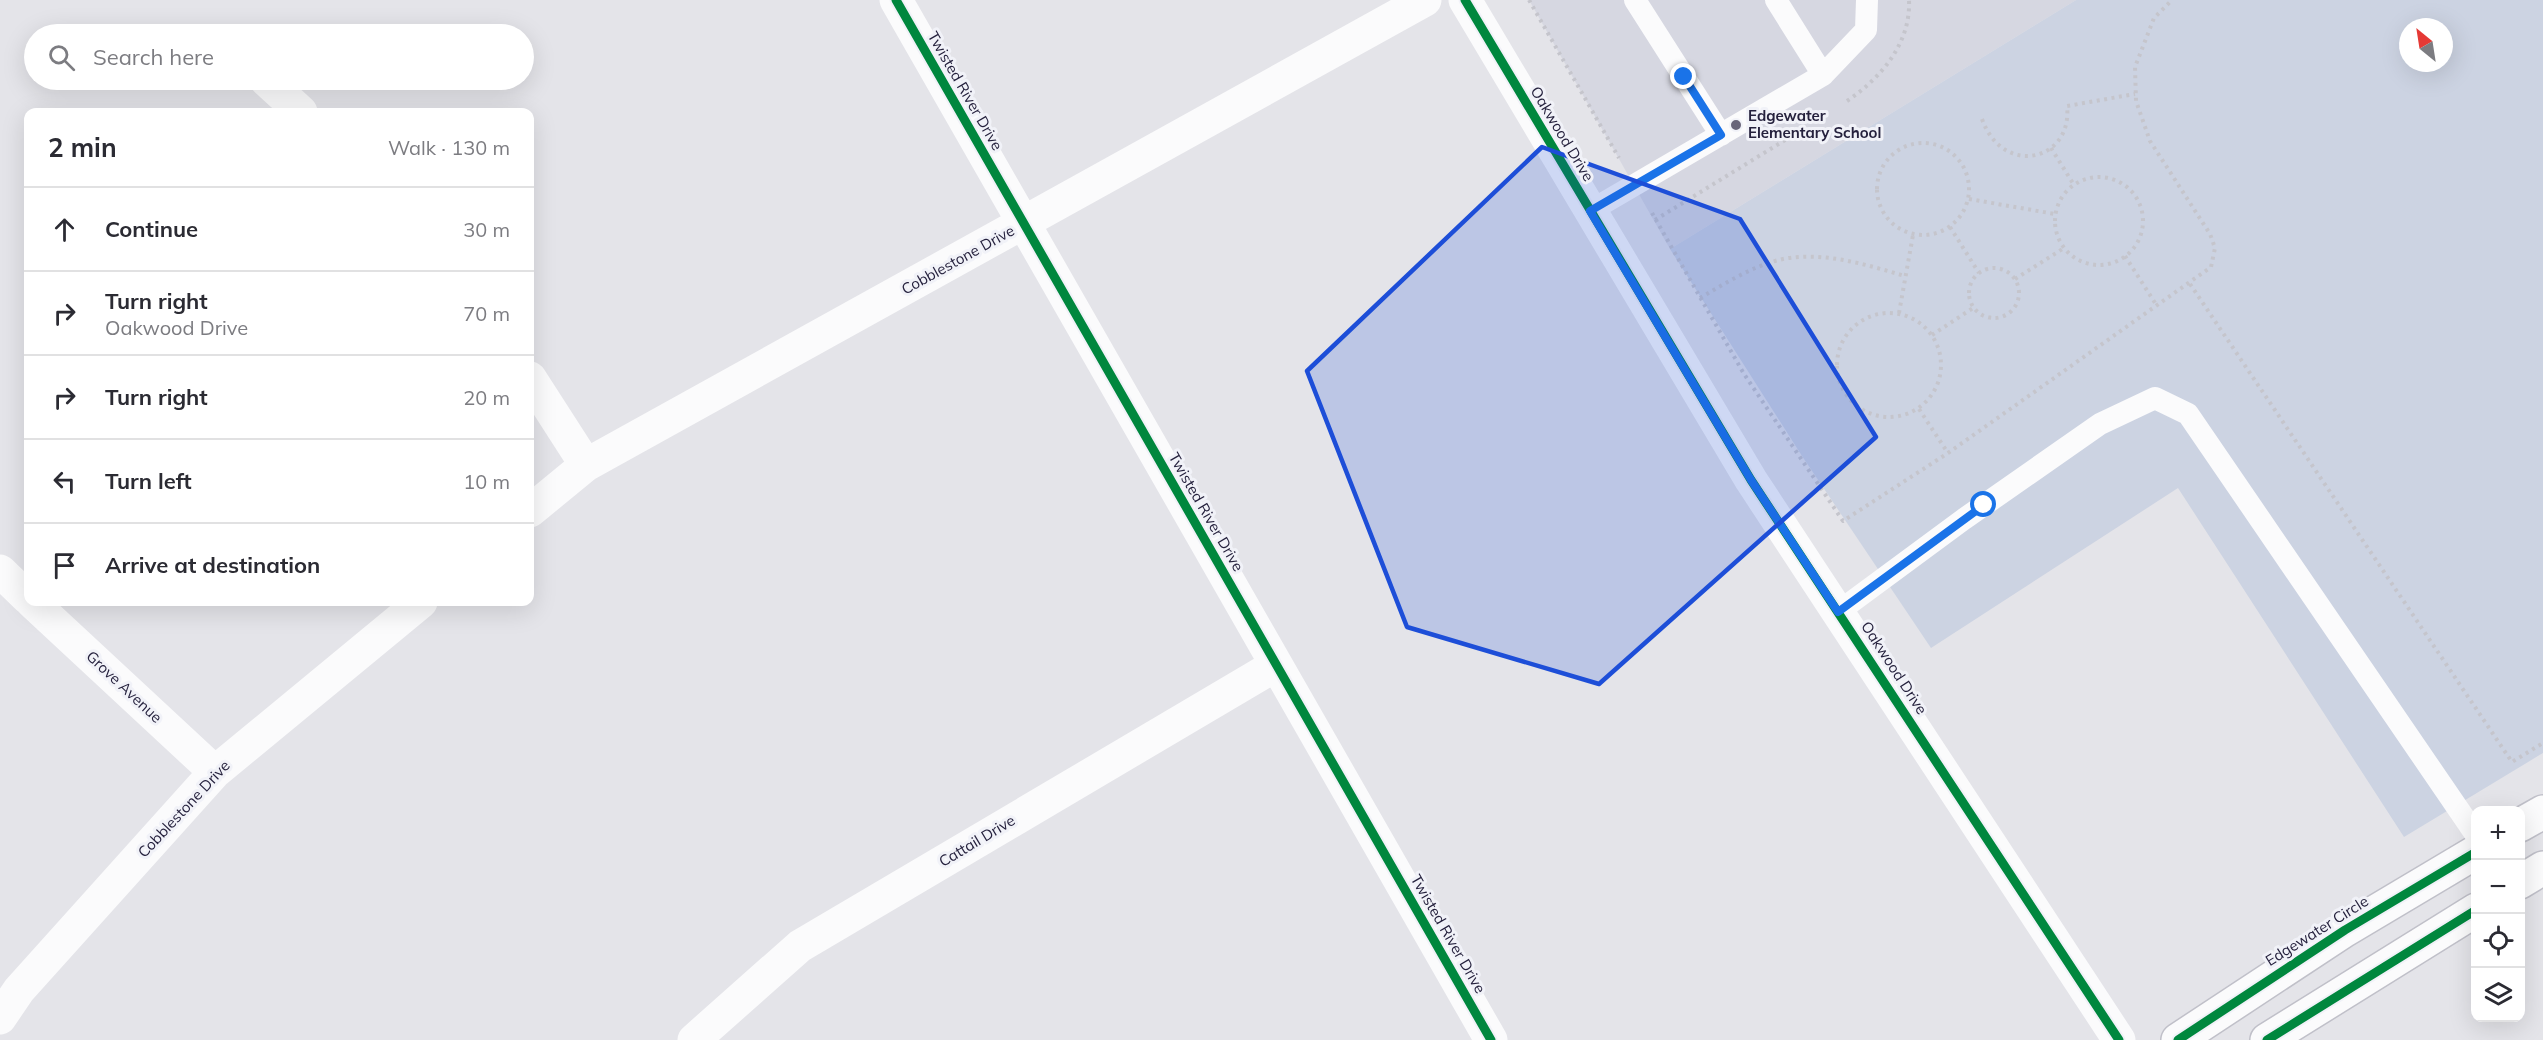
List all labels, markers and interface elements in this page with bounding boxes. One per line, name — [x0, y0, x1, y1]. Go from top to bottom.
north arrow — [2399, 18, 2453, 72]
search box — [24, 24, 534, 90]
street label: Twisted River Drive — [924, 28, 1007, 153]
icon: search — [45, 41, 78, 74]
text: Search here — [93, 43, 214, 71]
route end — [1670, 63, 1696, 89]
street label: Oakwood Drive — [1527, 83, 1598, 185]
place label: Edgewater Elementary School — [1748, 106, 1881, 142]
marker: Edgewater Elementary School — [1729, 118, 1743, 132]
text: 2 min — [48, 131, 117, 164]
text: Walk · 130 m — [388, 135, 510, 160]
icon: ahead — [48, 213, 81, 246]
text: Continue — [105, 215, 198, 243]
text: 30 m — [463, 217, 510, 242]
street label: Cobblestone Drive — [898, 221, 1018, 298]
text: Turn right — [105, 287, 208, 315]
icon: right — [48, 297, 81, 330]
text: 70 m — [463, 301, 510, 326]
text: Oakwood Drive — [105, 315, 248, 340]
icon: right — [48, 381, 81, 414]
text: Turn right — [105, 383, 208, 411]
text: 20 m — [463, 385, 510, 410]
street label: Twisted River Drive — [1165, 449, 1248, 574]
icon: left — [48, 465, 81, 498]
text: Turn left — [105, 467, 192, 495]
text: 10 m — [463, 469, 510, 494]
route start — [1970, 491, 1996, 517]
icon: arrive — [48, 549, 81, 582]
text: Arrive at destination — [105, 551, 320, 579]
street label: Oakwood Drive — [1857, 618, 1932, 718]
street label: Grove Avenue — [82, 647, 166, 727]
street label: Cobblestone Drive — [134, 756, 234, 861]
map controls — [2471, 806, 2525, 1022]
button: + — [2471, 806, 2525, 860]
street label: Cattail Drive — [935, 810, 1018, 871]
button: − — [2471, 860, 2525, 914]
street label: Twisted River Drive — [1407, 871, 1490, 996]
street label: Edgewater Circle — [2262, 891, 2372, 970]
button: locate — [2471, 914, 2525, 968]
button: layers — [2471, 968, 2525, 1022]

